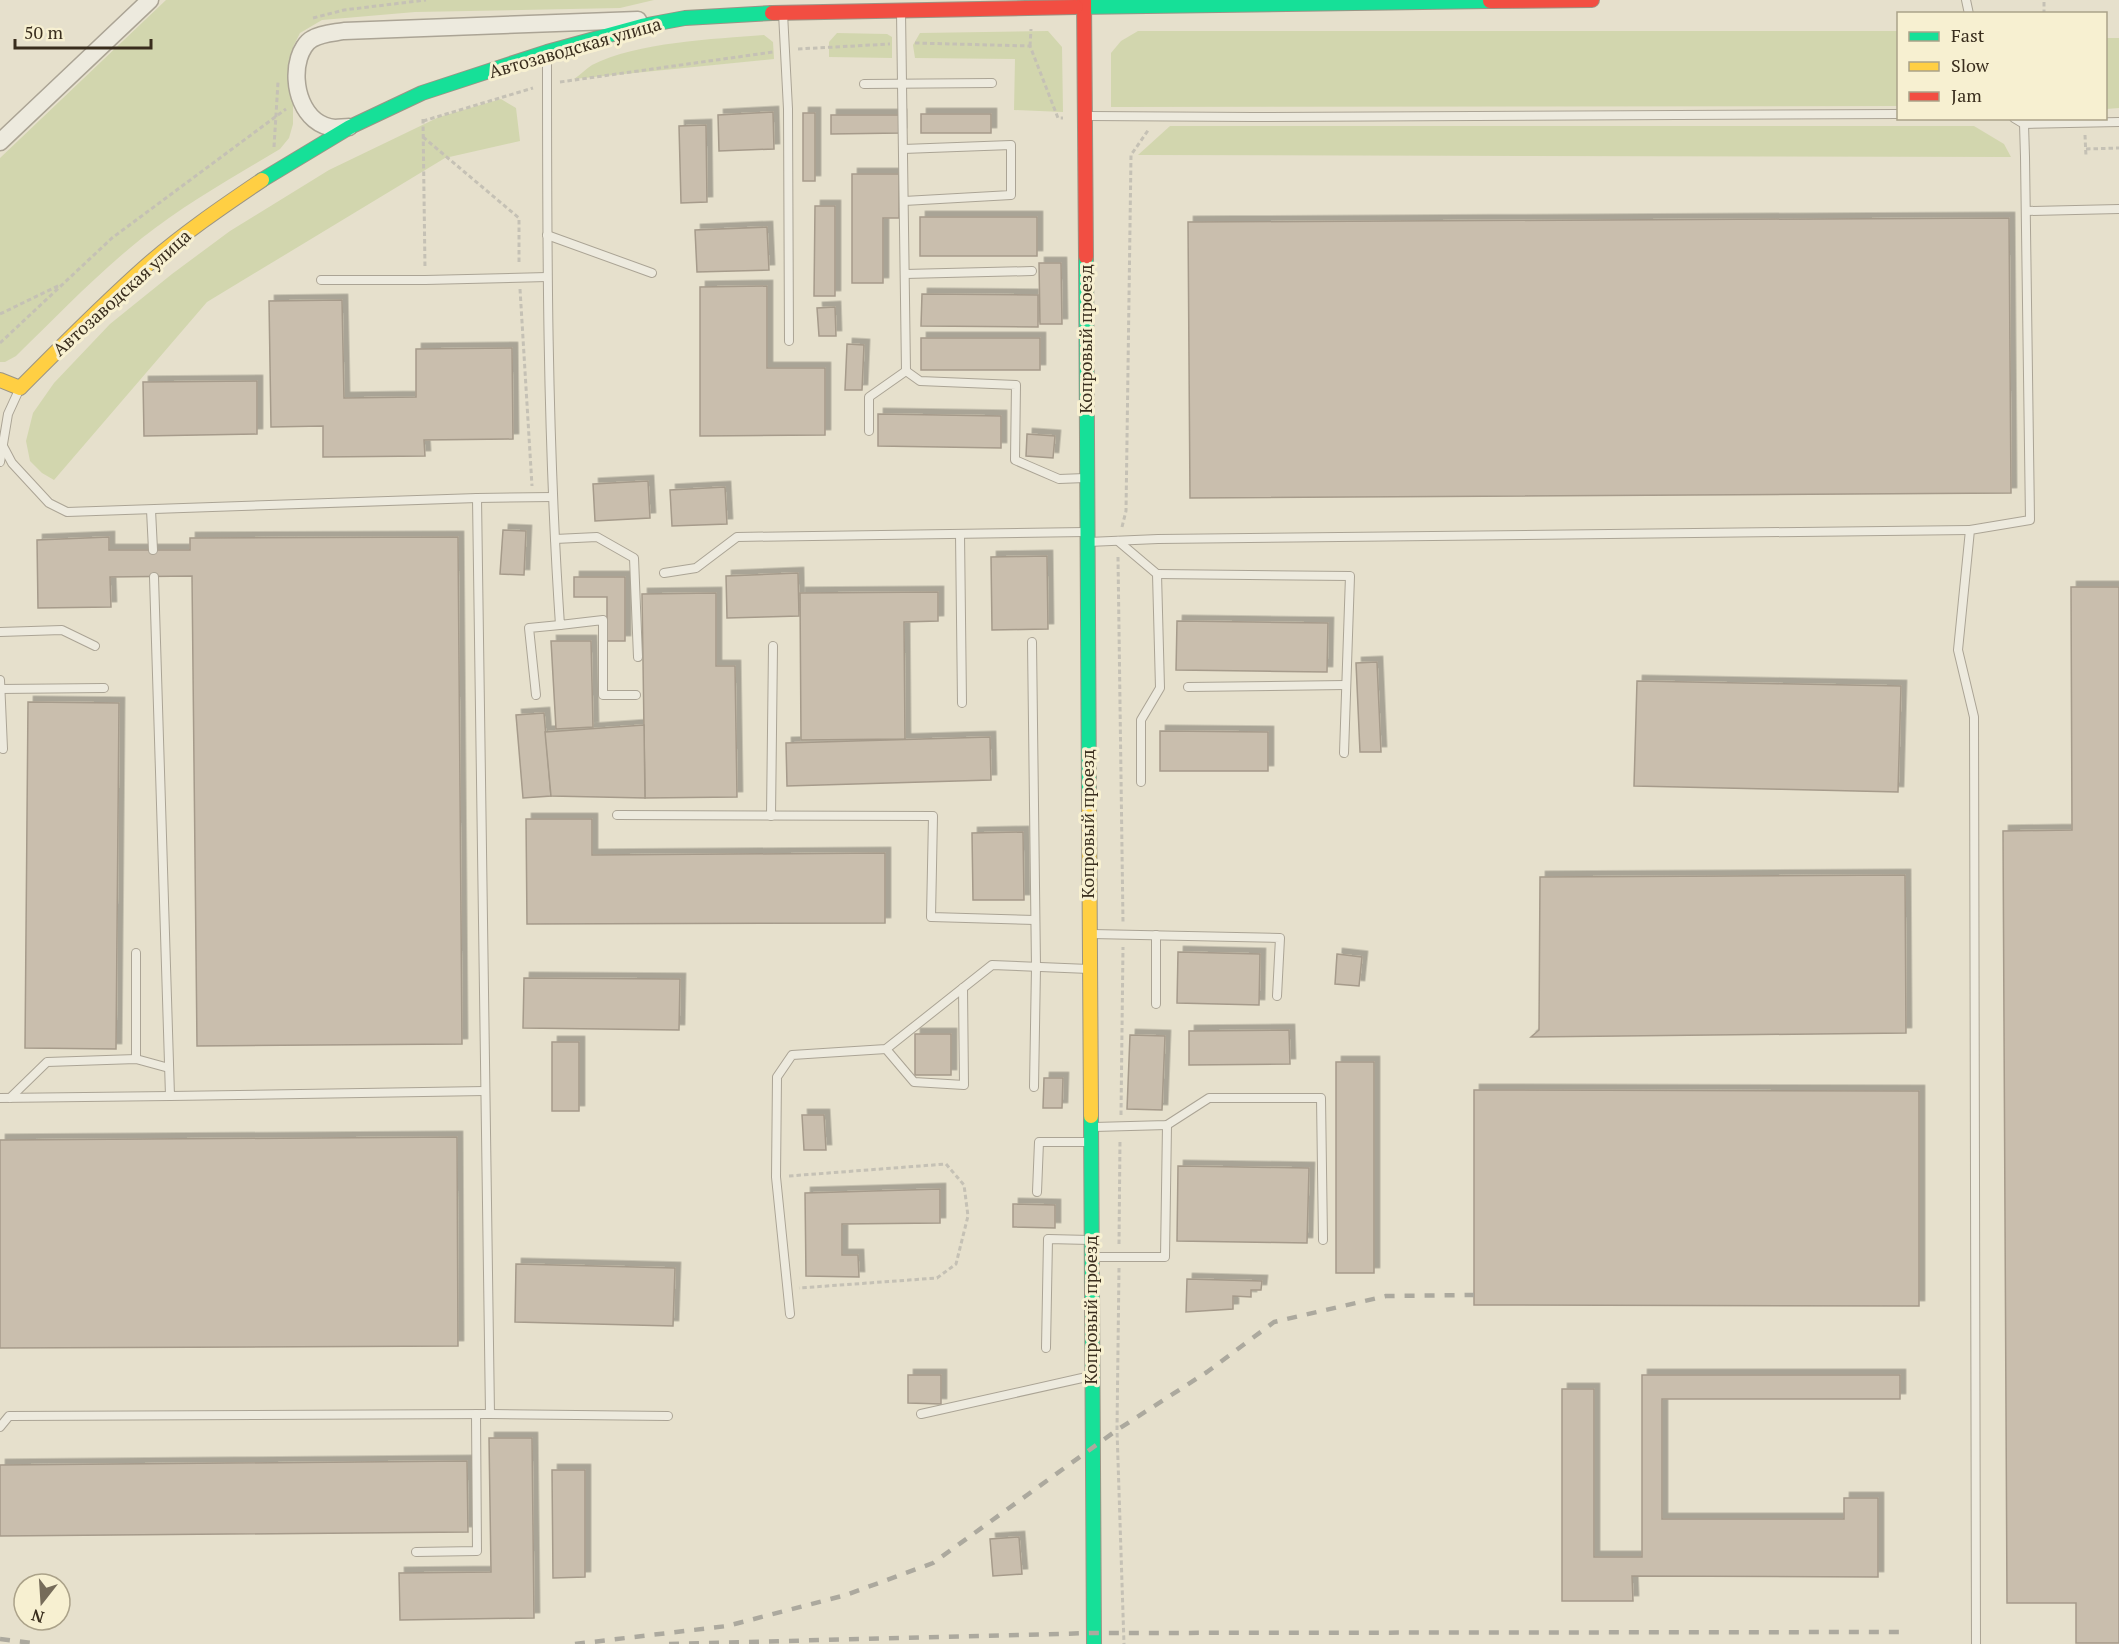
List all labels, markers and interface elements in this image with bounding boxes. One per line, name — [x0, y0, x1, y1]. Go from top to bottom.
street label: Автозаводская улица — [486, 11, 664, 83]
scale bar — [15, 12, 152, 50]
legend — [1897, 12, 2107, 120]
text: 50 m — [24, 20, 64, 44]
text: Fast — [1951, 23, 1985, 47]
text: Slow — [1951, 53, 1990, 77]
text: Jam — [1951, 83, 1982, 107]
street label: Автозаводская улица — [47, 224, 196, 361]
street label: Копровый проезд — [1073, 264, 1097, 414]
street label: Копровый проезд — [1075, 749, 1099, 899]
street label: Копровый проезд — [1078, 1235, 1102, 1385]
north arrow — [12, 1572, 72, 1632]
text: N — [29, 1604, 47, 1629]

